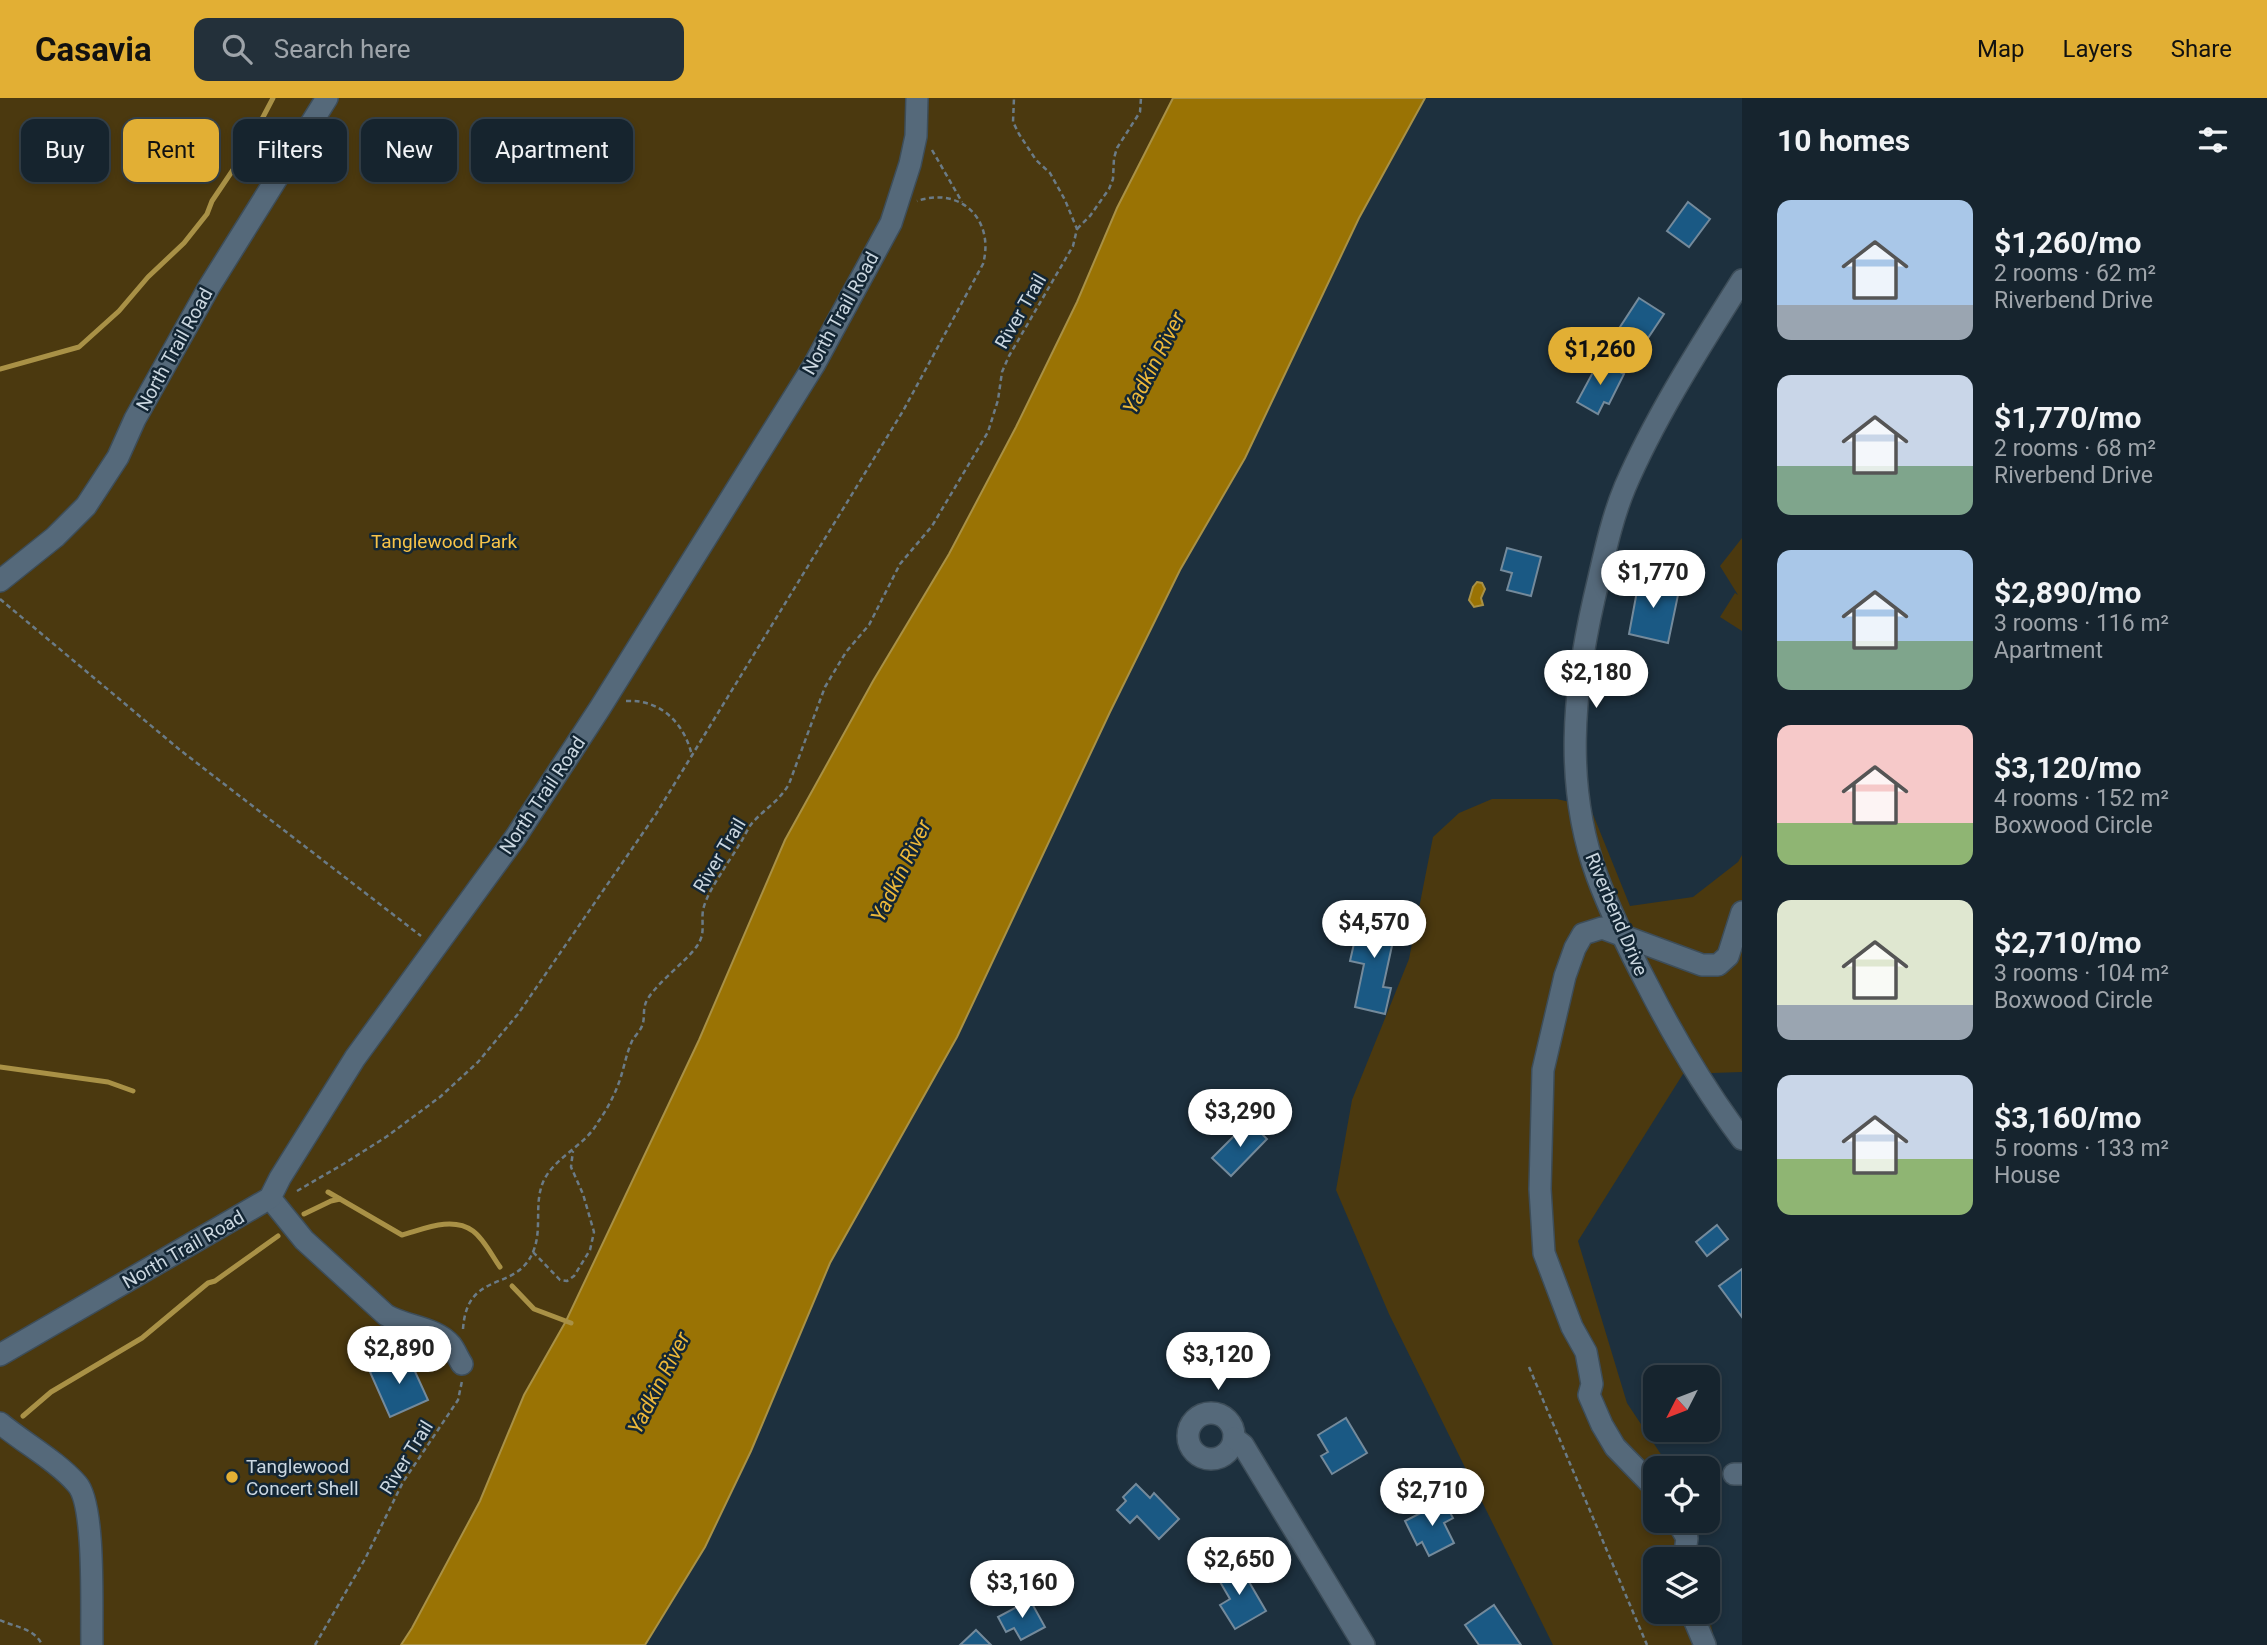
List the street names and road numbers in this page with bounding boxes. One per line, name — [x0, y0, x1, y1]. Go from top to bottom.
street label: North Trail Road — [797, 248, 884, 379]
street label: River Trail — [990, 270, 1051, 353]
street label: North Trail Road — [131, 284, 218, 415]
street label: North Trail Road — [495, 732, 590, 858]
street label: River Trail — [688, 814, 751, 897]
street label: Riverbend Drive — [1580, 849, 1653, 979]
street label: North Trail Road — [118, 1205, 248, 1294]
street label: River Trail — [375, 1416, 438, 1498]

